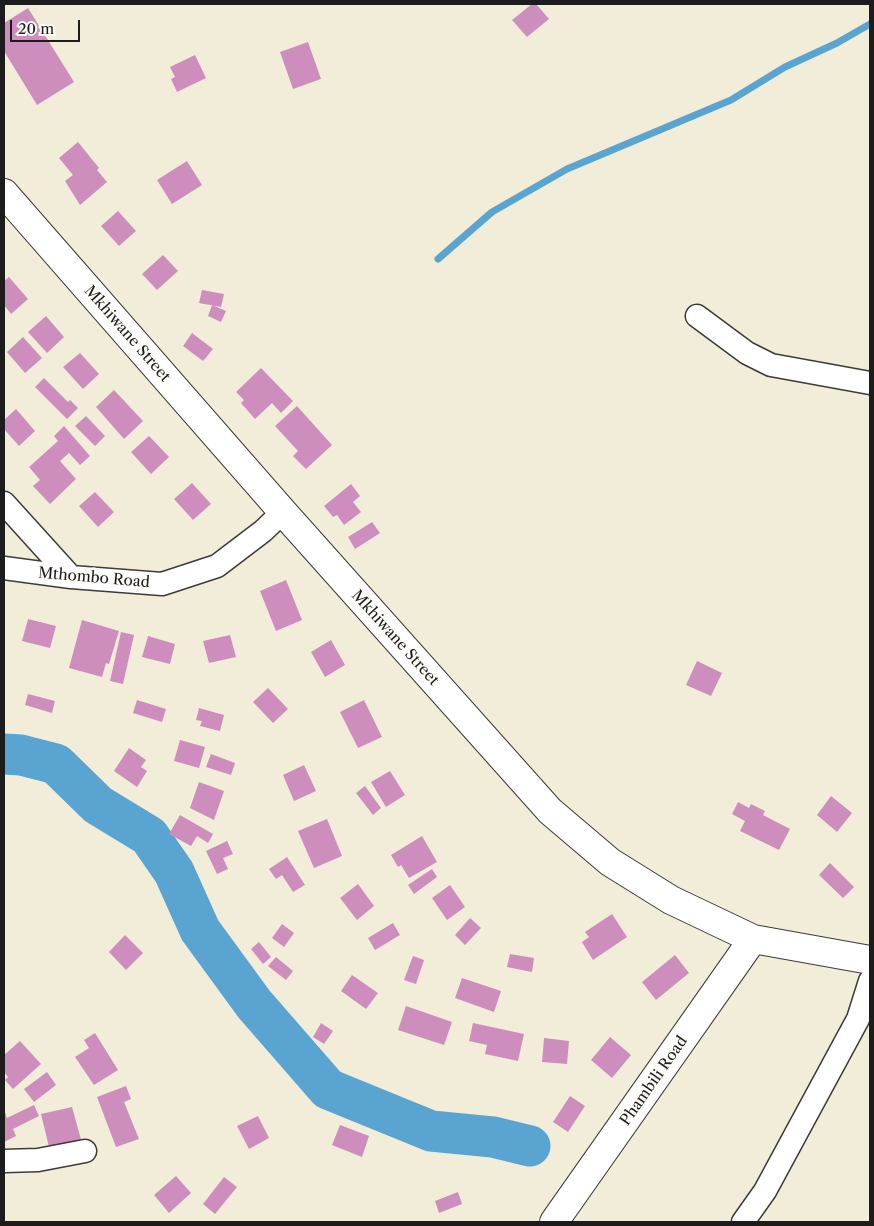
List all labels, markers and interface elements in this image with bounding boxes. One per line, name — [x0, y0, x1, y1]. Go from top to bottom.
scale bar — [12, 10, 82, 42]
text: 20 m — [18, 19, 54, 38]
street label: Mkhiwane Street — [80, 282, 174, 386]
street label: Mthombo Road — [37, 564, 151, 592]
street label: Mkhiwane Street — [348, 587, 442, 689]
street label: Phambili Road — [617, 1033, 691, 1129]

